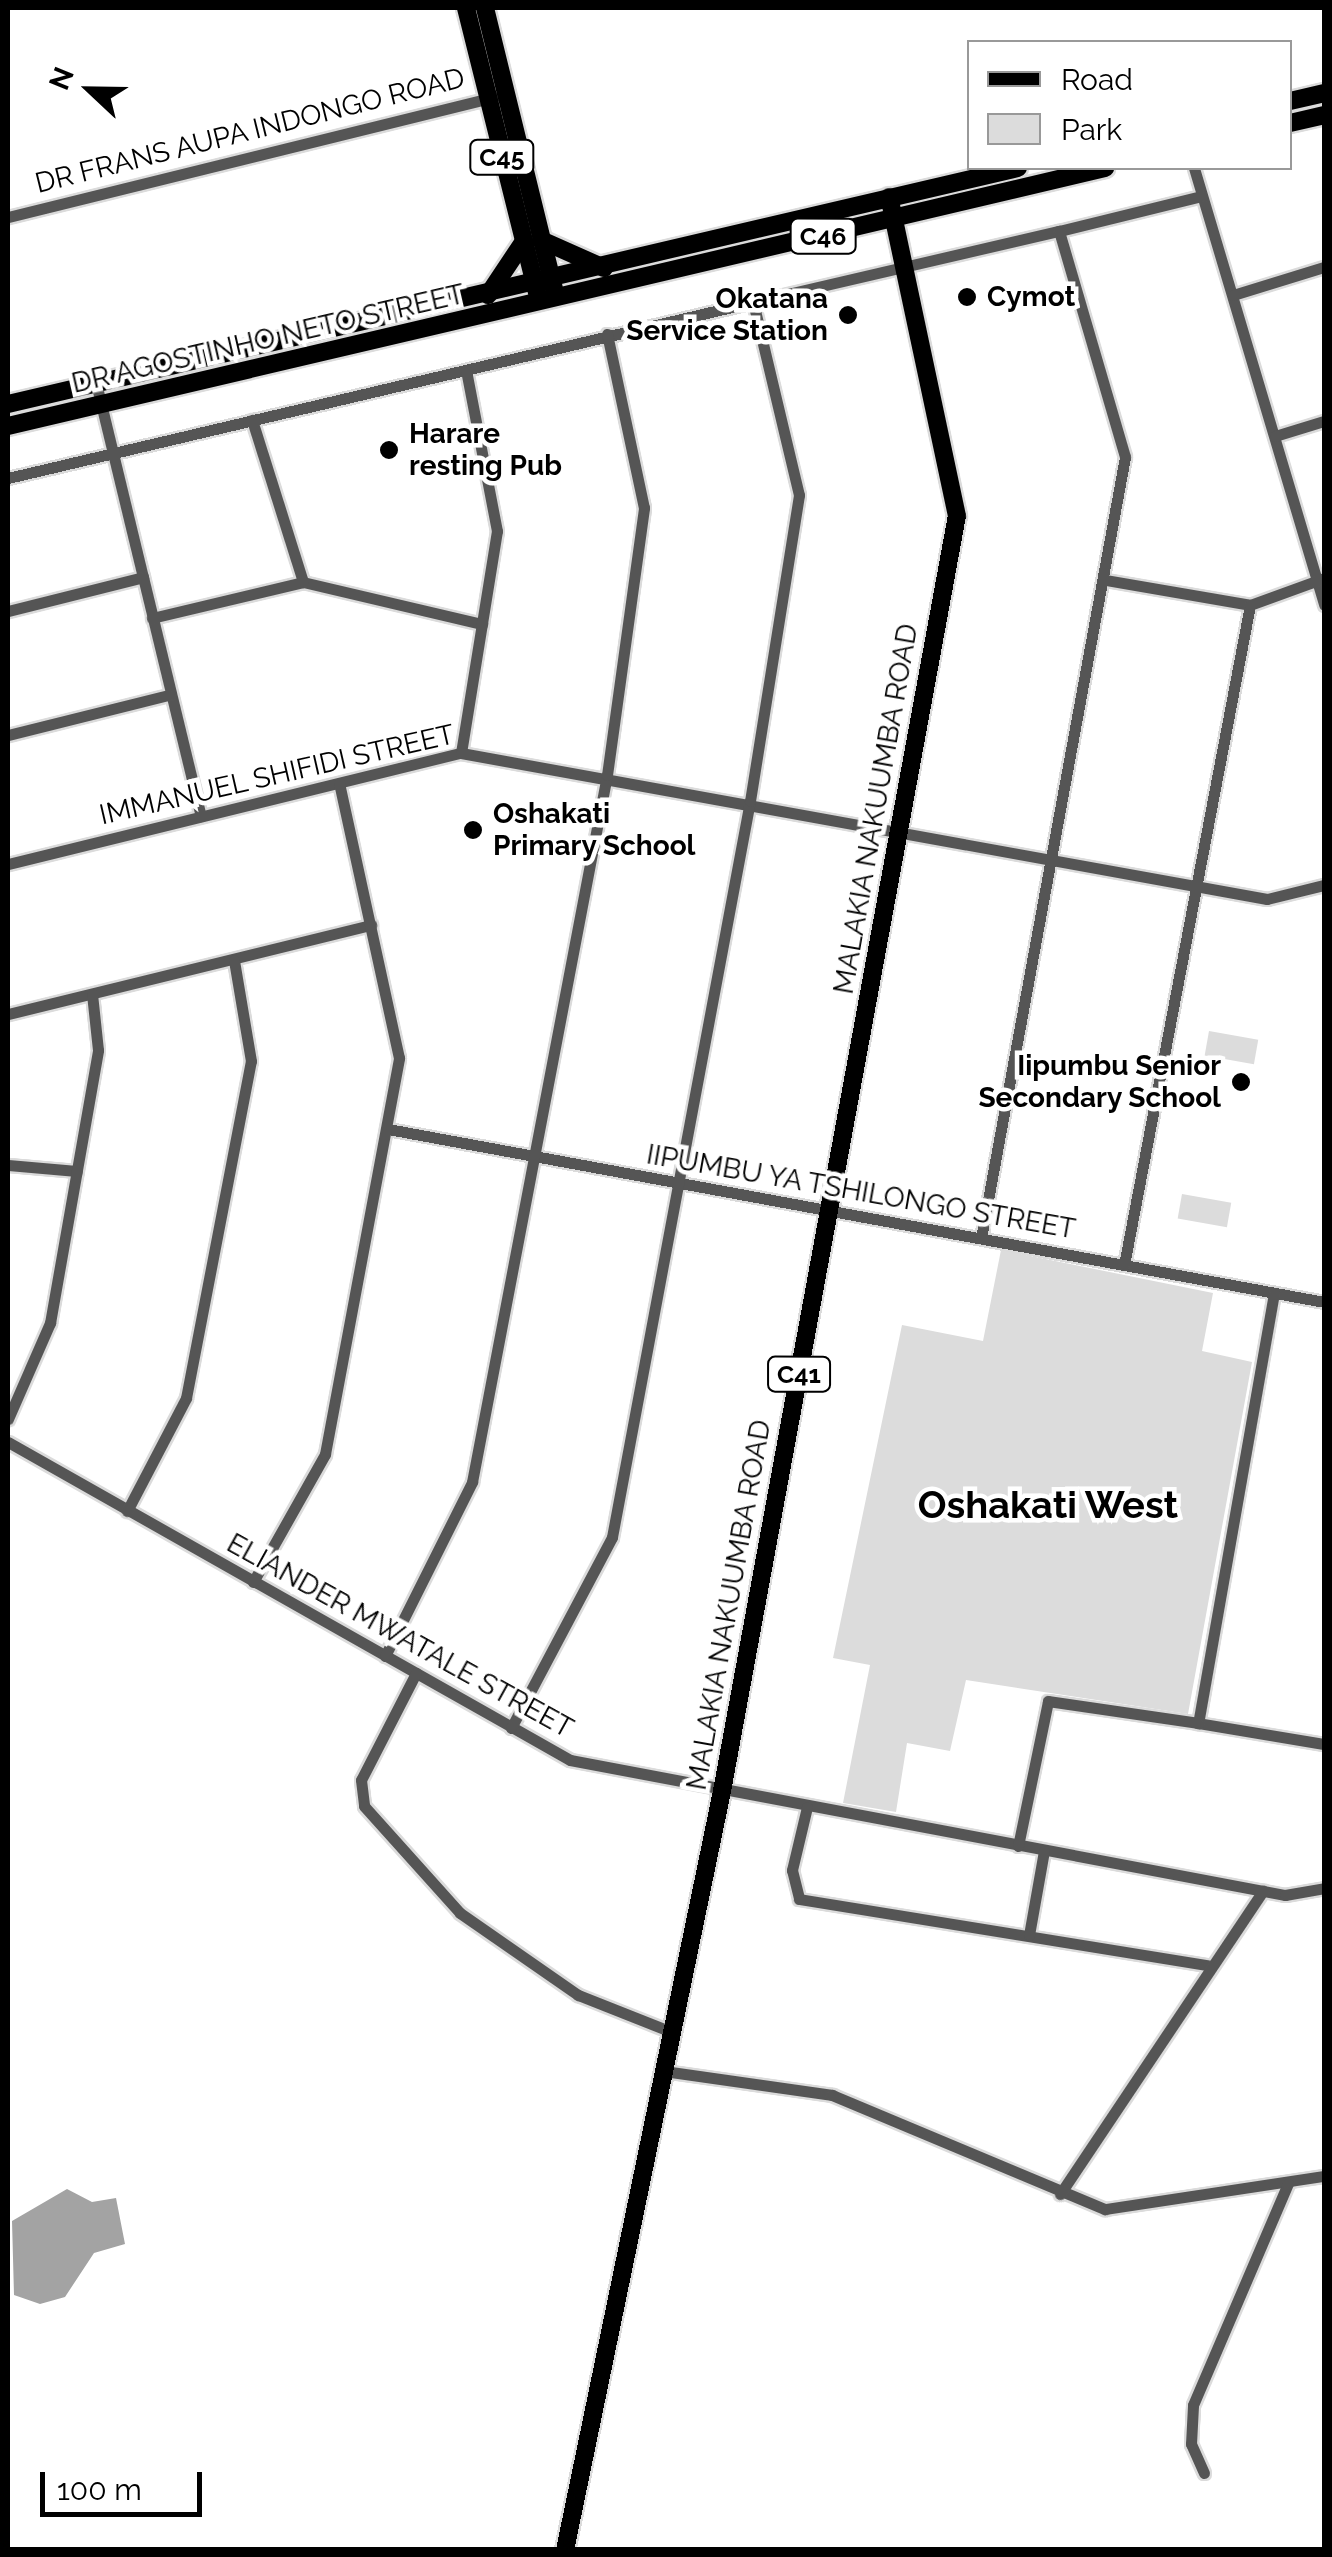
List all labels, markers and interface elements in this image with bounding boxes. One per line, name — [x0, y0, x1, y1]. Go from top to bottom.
north arrow — [40, 40, 140, 140]
legend — [967, 40, 1292, 170]
street label: DR FRANS AUPA INDONGO ROAD — [31, 61, 469, 201]
text: Road — [1061, 62, 1133, 97]
text: Park — [1061, 112, 1122, 147]
road number: C45 — [467, 137, 537, 177]
road number: C46 — [788, 216, 858, 256]
street label: DR AGOSTINHO NETO STREET — [68, 277, 468, 401]
place label: Cymot — [987, 280, 1075, 314]
place label: Okatana Service Station — [626, 282, 828, 348]
marker: Cymot — [956, 286, 978, 308]
marker: Okatana Service Station — [837, 304, 859, 326]
place label: Harare resting Pub — [409, 417, 562, 483]
marker: Harare resting Pub — [378, 439, 400, 461]
street label: MALAKIA NAKUUMBA ROAD — [827, 620, 925, 998]
street label: IMMANUEL SHIFIDI STREET — [96, 718, 458, 832]
place label: Oshakati Primary School — [493, 797, 696, 863]
marker: Oshakati Primary School — [462, 819, 484, 841]
place label: Iipumbu Senior Secondary School — [978, 1049, 1221, 1115]
marker: Iipumbu Senior Secondary School — [1230, 1071, 1252, 1093]
street label: IIPUMBU YA TSHILONGO STREET — [643, 1137, 1079, 1247]
road number: C41 — [766, 1354, 832, 1394]
street label: MALAKIA NAKUUMBA ROAD — [680, 1416, 778, 1794]
district label: Oshakati West — [917, 1482, 1179, 1528]
street label: ELIANDER MWATALE STREET — [221, 1527, 579, 1745]
scale bar — [45, 2452, 208, 2514]
text: 100 m — [57, 2472, 142, 2507]

